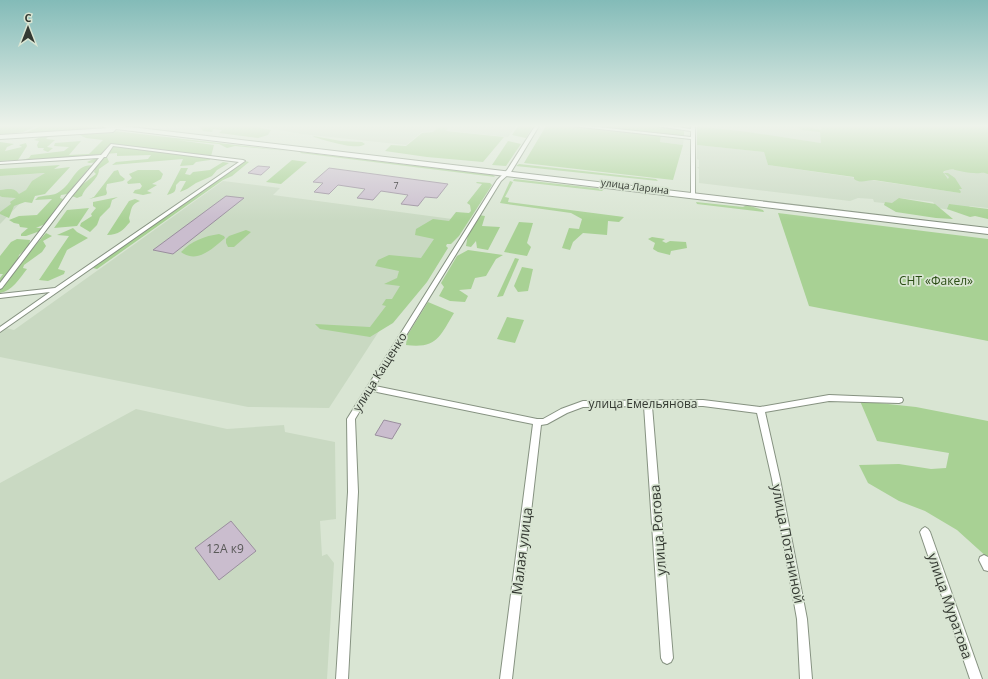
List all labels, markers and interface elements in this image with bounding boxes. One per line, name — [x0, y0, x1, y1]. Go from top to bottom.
north arrow — [8, 8, 48, 48]
text: С — [24, 10, 32, 25]
street label: улица Ларина — [600, 175, 670, 197]
house number: 7 — [393, 179, 399, 192]
park label: СНТ «Факел» — [899, 272, 973, 289]
street label: улица Кащенко — [348, 329, 411, 415]
street label: улица Емельянова — [589, 395, 697, 412]
street label: улица Потаниной — [768, 483, 809, 605]
street label: улица Рогова — [645, 484, 670, 576]
street label: Малая улица — [507, 506, 536, 596]
house number: 12А к9 — [206, 540, 244, 557]
street label: улица Муратова — [923, 550, 978, 661]

